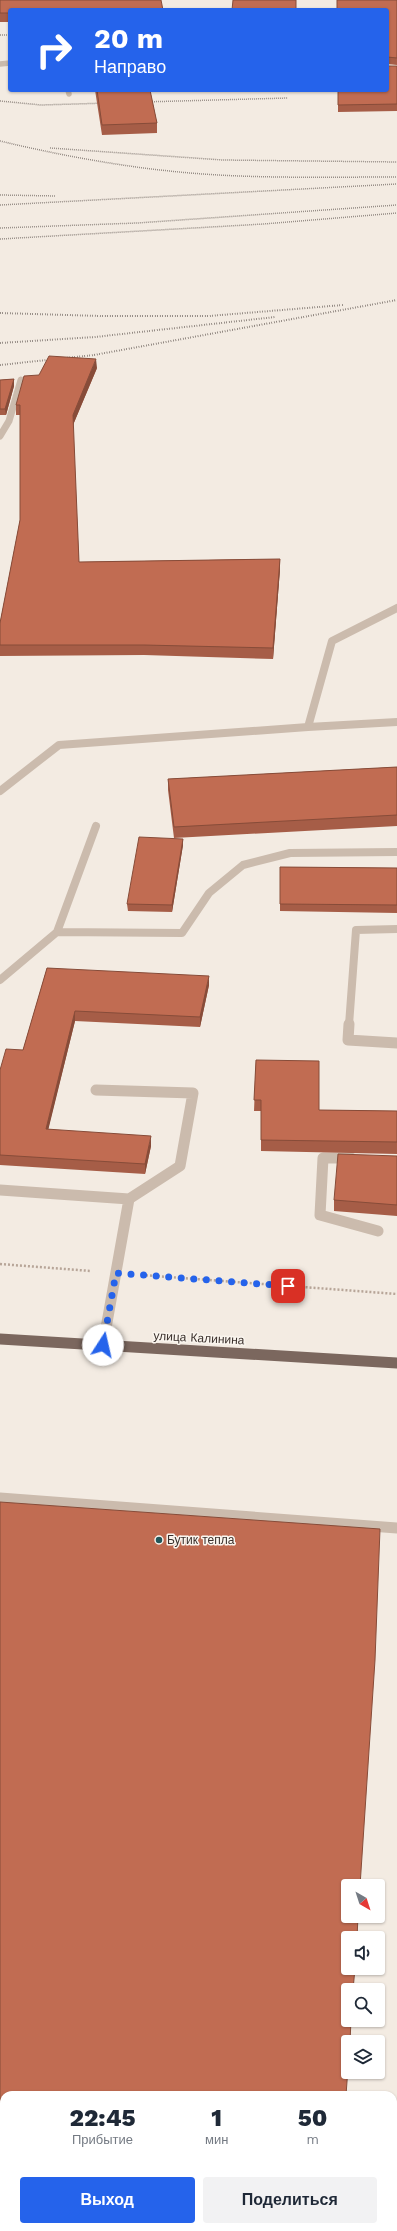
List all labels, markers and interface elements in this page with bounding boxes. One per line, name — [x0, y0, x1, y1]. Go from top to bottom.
text: 20 m — [94, 22, 163, 55]
icon: right — [28, 24, 80, 76]
text: Направо — [94, 56, 166, 77]
pin — [271, 1269, 305, 1303]
icon: arrive — [277, 1275, 299, 1297]
position arrow — [82, 1324, 124, 1366]
street label: улица Калинина — [153, 1329, 245, 1347]
place label: Бутик тепла — [167, 1533, 235, 1547]
marker: Бутик тепла — [154, 1535, 164, 1545]
north arrow — [341, 1879, 385, 1923]
map controls — [341, 1879, 385, 2079]
button: sound — [341, 1931, 385, 1975]
button: search — [341, 1983, 385, 2027]
button: layers — [341, 2035, 385, 2079]
text: 22:45 — [70, 2104, 135, 2132]
text: 1 — [211, 2104, 222, 2132]
text: 50 — [298, 2104, 327, 2132]
text: Прибытие — [72, 2132, 133, 2147]
text: мин — [205, 2132, 228, 2147]
text: m — [306, 2132, 319, 2147]
button: Выход — [20, 2177, 195, 2223]
button: Поделиться — [203, 2177, 377, 2223]

